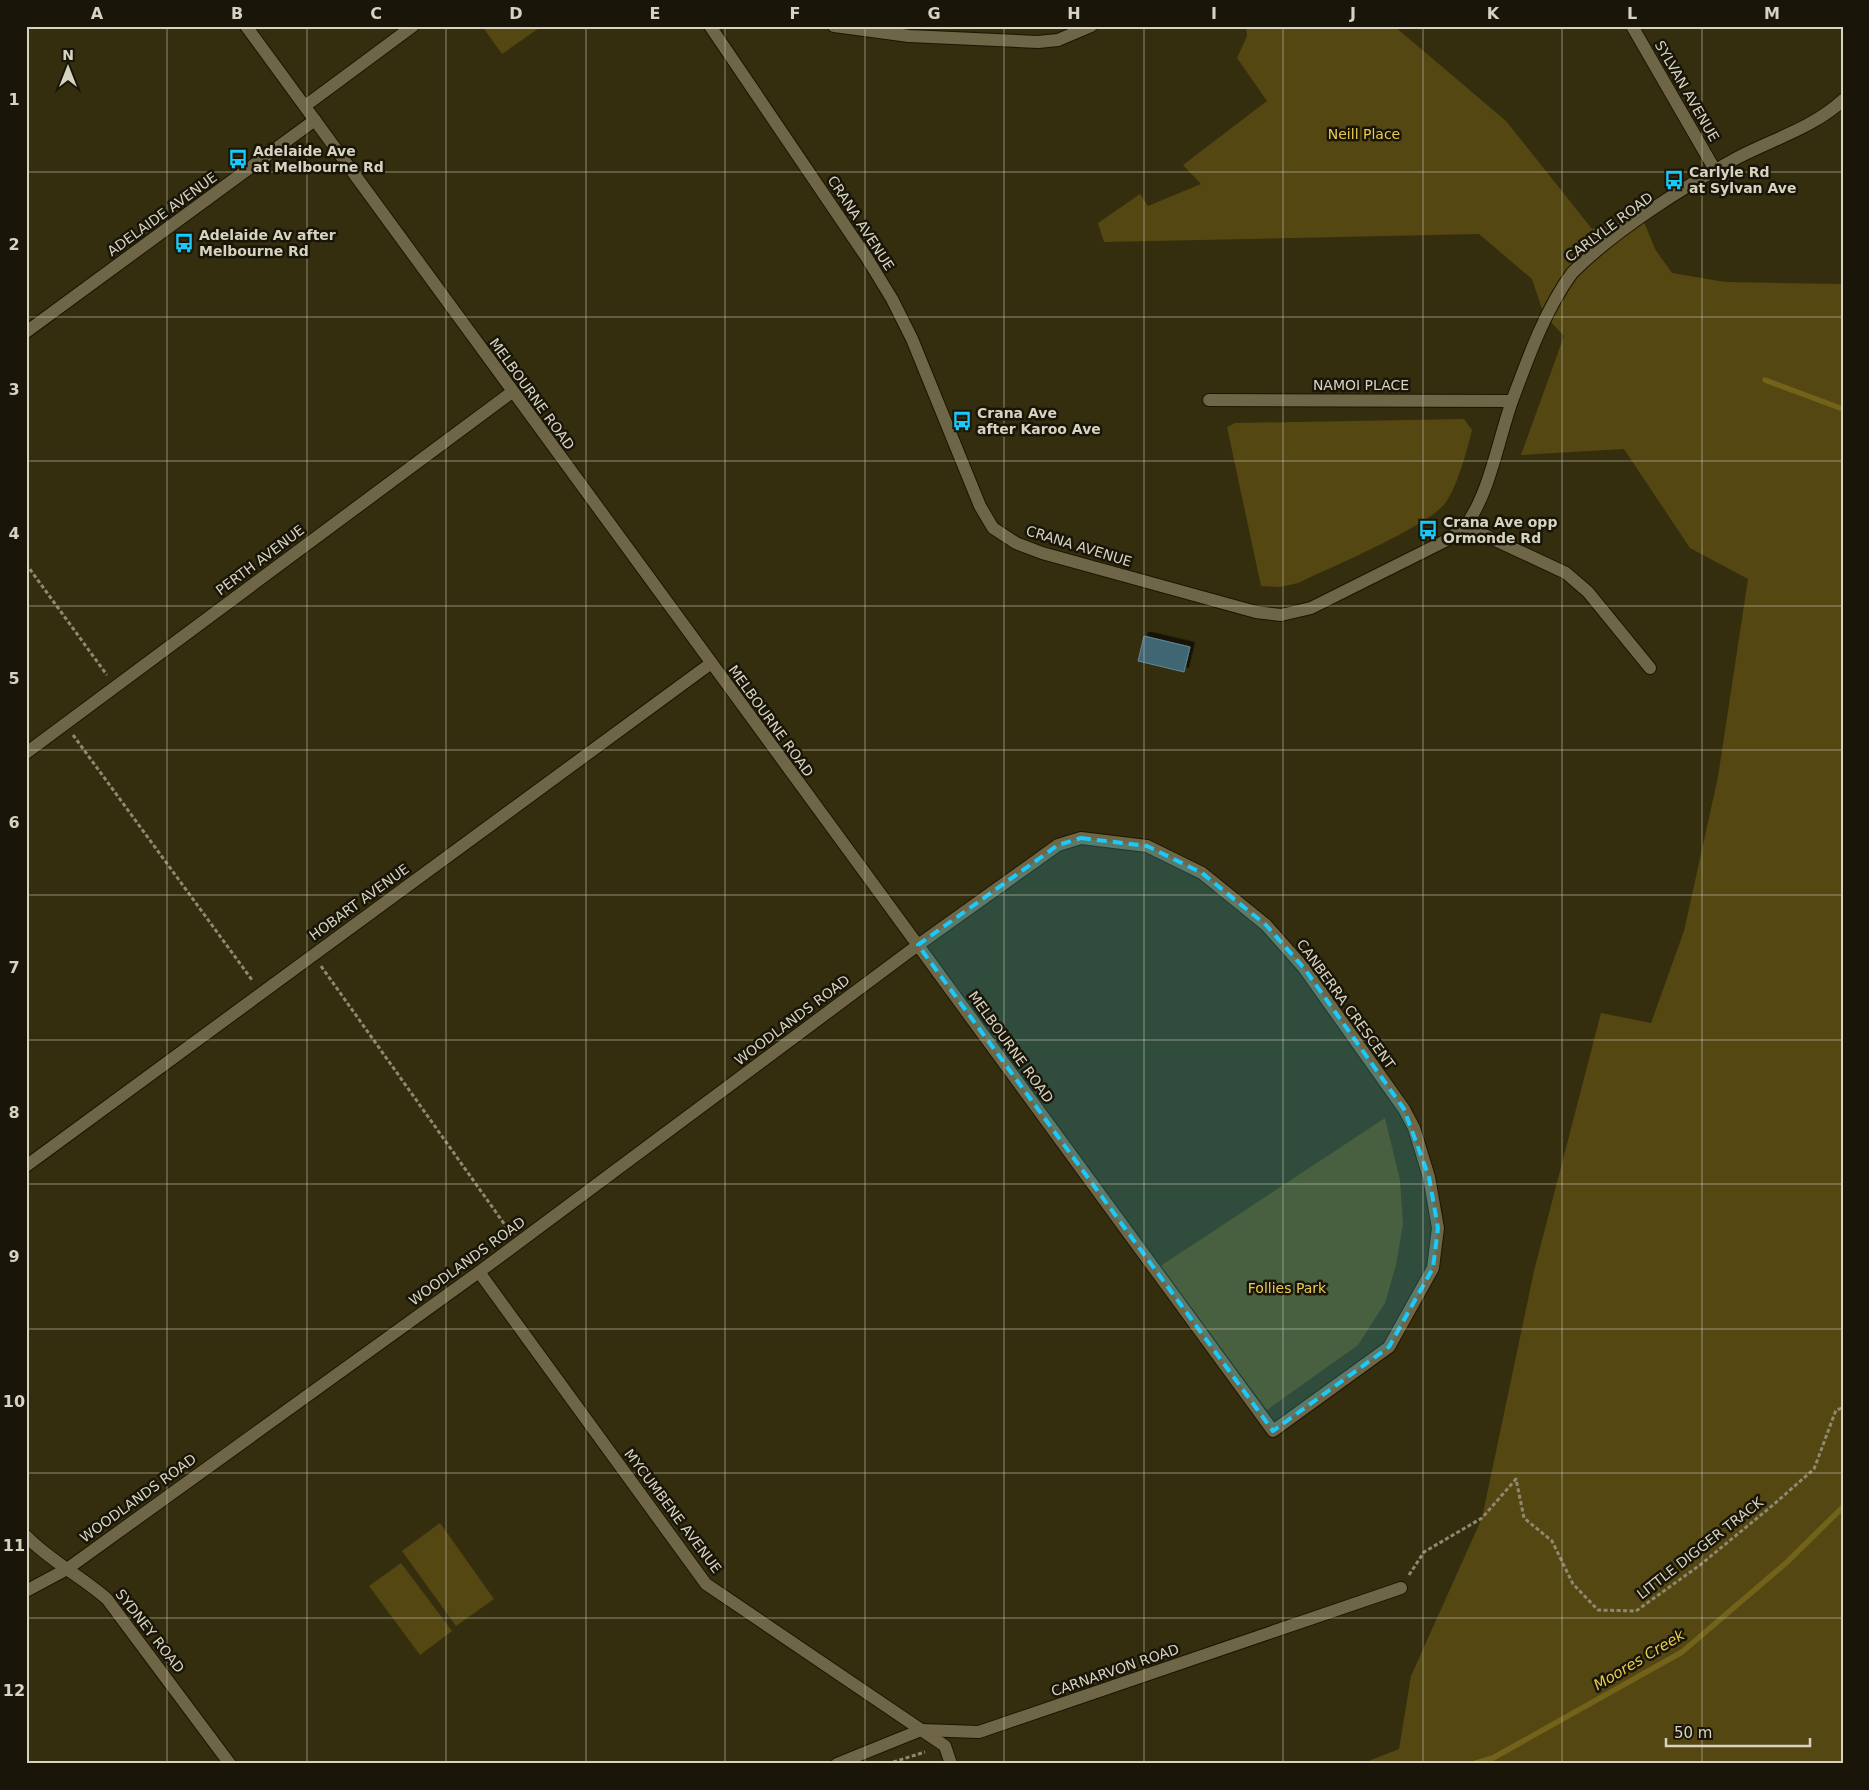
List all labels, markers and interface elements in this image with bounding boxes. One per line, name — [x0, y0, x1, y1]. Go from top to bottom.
text: A — [91, 4, 104, 23]
text: B — [231, 4, 243, 23]
text: C — [370, 4, 382, 23]
text: D — [509, 4, 523, 23]
text: E — [650, 4, 660, 23]
text: F — [790, 4, 800, 23]
text: G — [927, 4, 941, 23]
text: H — [1067, 4, 1081, 23]
text: I — [1211, 4, 1217, 23]
text: J — [1349, 4, 1356, 23]
text: K — [1487, 4, 1500, 23]
text: L — [1627, 4, 1637, 23]
text: M — [1764, 4, 1780, 23]
street label: SYLVAN AVENUE — [1652, 38, 1722, 144]
north arrow — [42, 42, 92, 92]
text: N — [62, 47, 74, 63]
text: 1 — [8, 90, 20, 109]
park label: Neill Place — [1328, 126, 1400, 142]
place label: Adelaide Ave at Melbourne Rd — [253, 143, 384, 175]
bus stop icon: Adelaide Ave at Melbourne Rd — [227, 148, 249, 170]
place label: Carlyle Rd at Sylvan Ave — [1689, 164, 1796, 196]
street label: ADELAIDE AVENUE — [104, 169, 220, 259]
bus stop icon: Carlyle Rd at Sylvan Ave — [1663, 169, 1685, 191]
street label: CRANA AVENUE — [824, 173, 898, 273]
street label: CARLYLE ROAD — [1562, 189, 1656, 265]
place label: Adelaide Av after Melbourne Rd — [199, 227, 336, 259]
bus stop icon: Adelaide Av after Melbourne Rd — [173, 232, 195, 254]
text: 2 — [8, 235, 20, 254]
street label: MELBOURNE ROAD — [486, 335, 578, 453]
street label: NAMOI PLACE — [1313, 377, 1409, 393]
text: 3 — [8, 380, 20, 399]
place label: Crana Ave after Karoo Ave — [977, 405, 1101, 437]
bus stop icon: Crana Ave after Karoo Ave — [951, 410, 973, 432]
place label: Crana Ave opp Ormonde Rd — [1443, 514, 1557, 546]
bus stop icon: Crana Ave opp Ormonde Rd — [1417, 519, 1439, 541]
street label: PERTH AVENUE — [213, 522, 307, 598]
street label: CRANA AVENUE — [1024, 522, 1134, 570]
text: 4 — [8, 524, 20, 543]
street label: MELBOURNE ROAD — [725, 662, 817, 780]
text: 5 — [8, 669, 20, 688]
text: 6 — [8, 813, 20, 832]
street label: HOBART AVENUE — [306, 861, 412, 943]
street label: CANBERRA CRESCENT — [1294, 936, 1399, 1072]
text: 7 — [8, 958, 20, 977]
street label: WOODLANDS ROAD — [731, 972, 853, 1068]
street label: MELBOURNE ROAD — [965, 988, 1057, 1106]
text: 8 — [8, 1103, 20, 1122]
street label: WOODLANDS ROAD — [406, 1213, 528, 1309]
text: 9 — [8, 1247, 20, 1266]
park label: Follies Park — [1248, 1280, 1327, 1296]
text: 10 — [3, 1392, 25, 1411]
street label: MYCUMBENE AVENUE — [621, 1446, 725, 1576]
street label: WOODLANDS ROAD — [77, 1450, 199, 1546]
street label: LITTLE DIGGER TRACK — [1634, 1493, 1767, 1602]
text: 11 — [3, 1536, 25, 1555]
street label: SYDNEY ROAD — [112, 1586, 188, 1676]
water label: Moores Creek — [1590, 1625, 1689, 1694]
street label: CARNARVON ROAD — [1049, 1641, 1181, 1699]
text: 12 — [3, 1681, 25, 1700]
scale bar — [1666, 1715, 1810, 1747]
text: 50 m — [1674, 1724, 1712, 1742]

